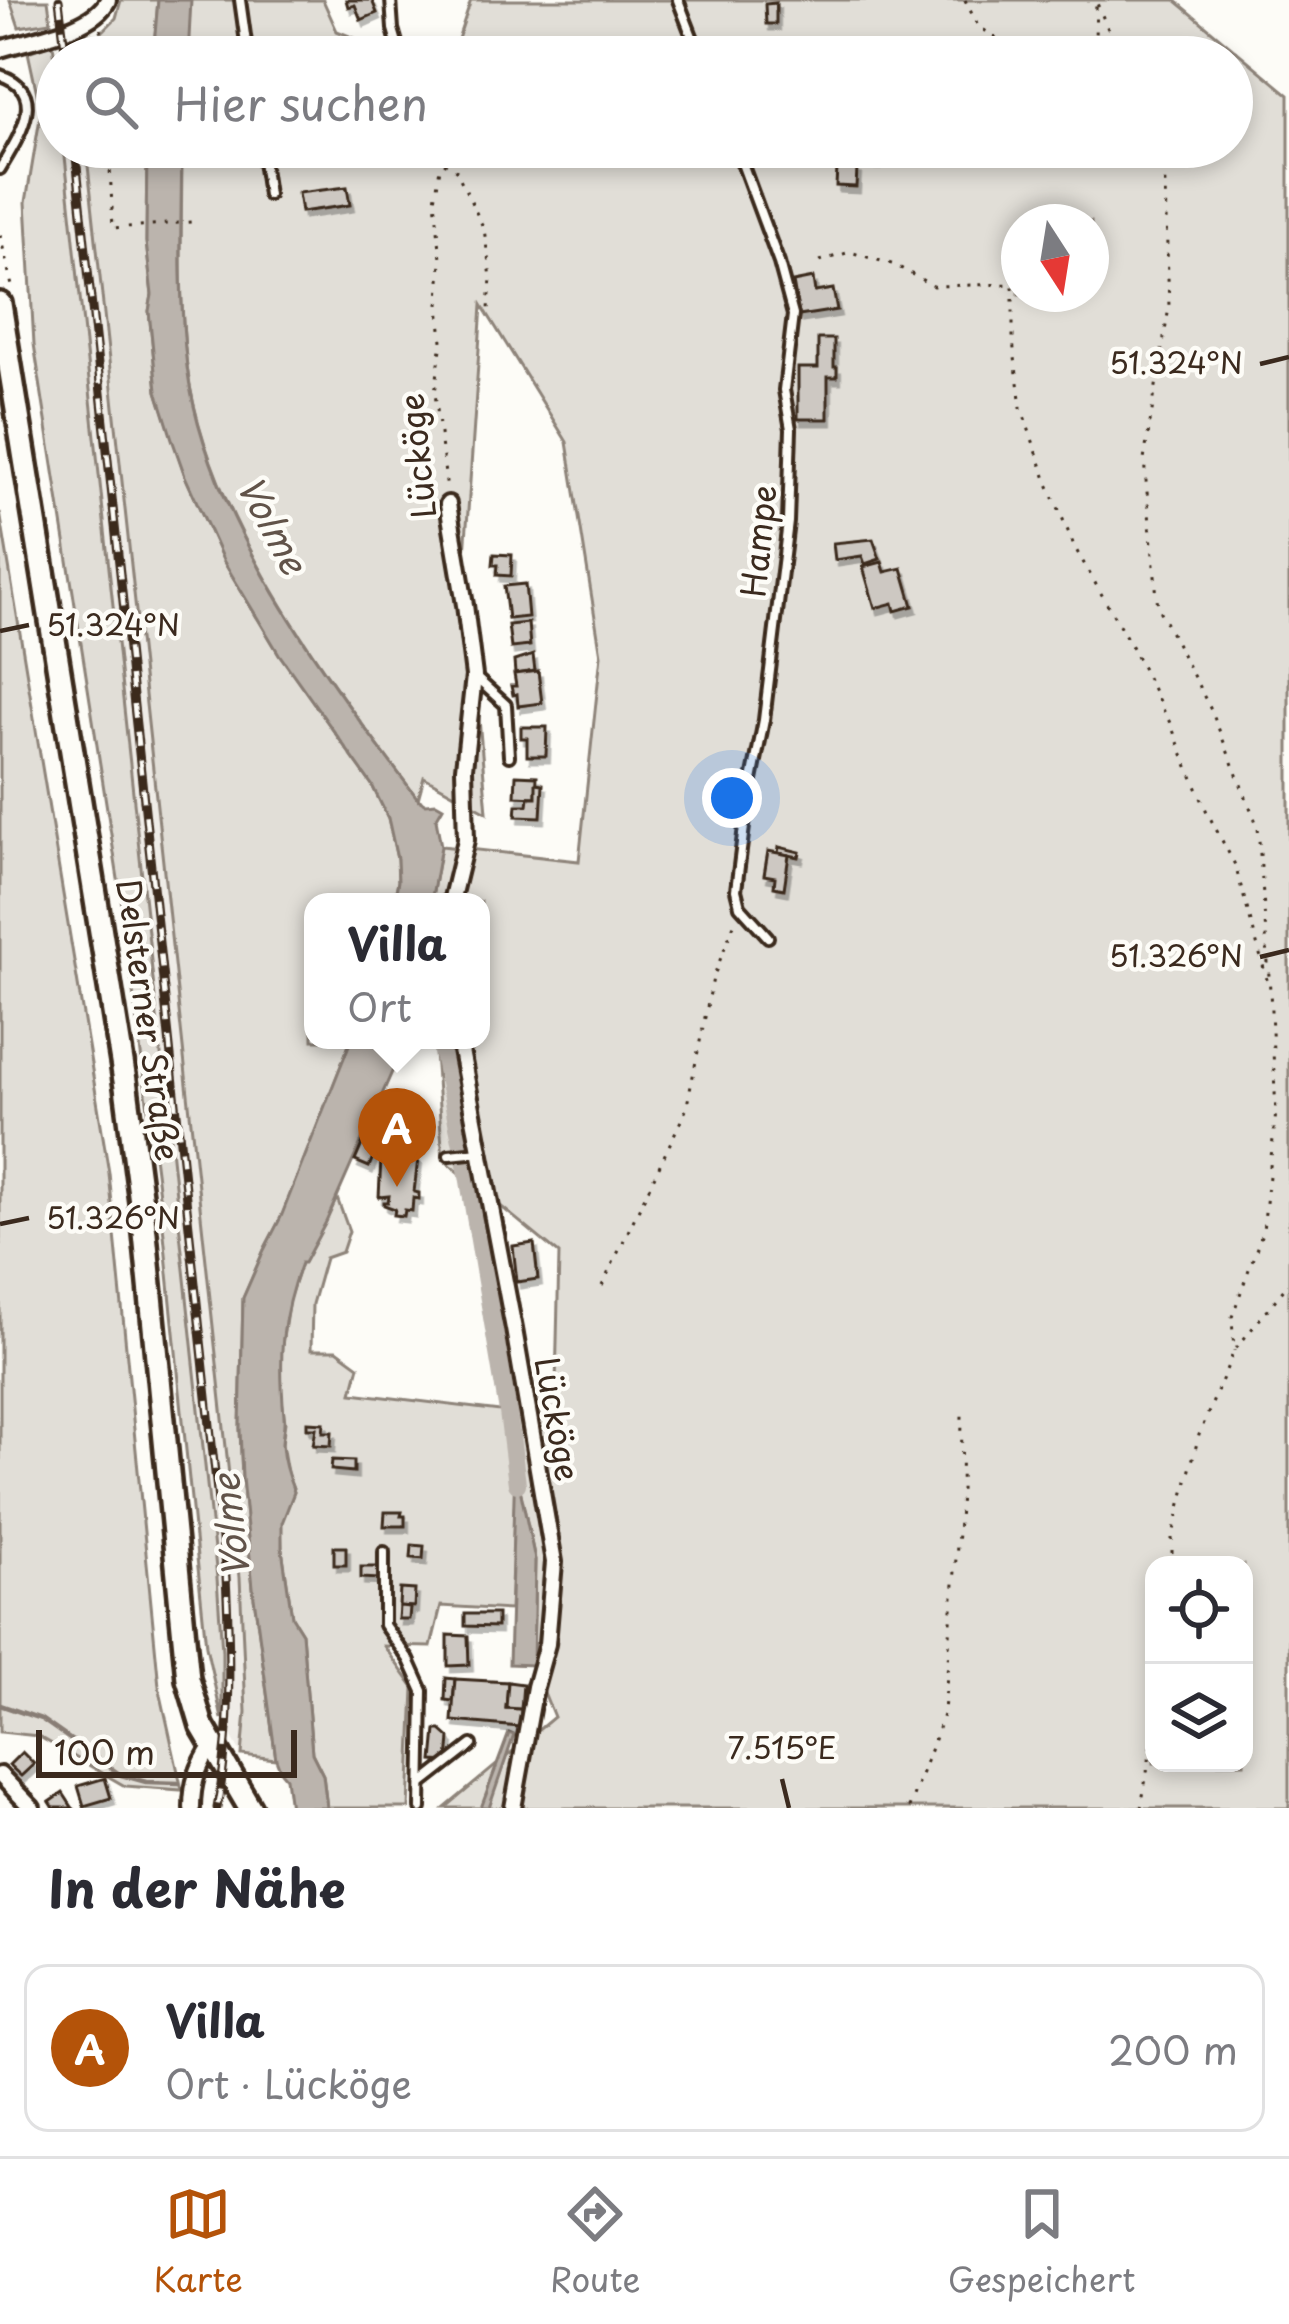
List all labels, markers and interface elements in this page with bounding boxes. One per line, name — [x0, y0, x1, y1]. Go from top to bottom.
search box — [36, 36, 1253, 168]
text: Hier suchen — [174, 68, 428, 136]
icon: search — [78, 69, 144, 135]
north arrow — [1001, 204, 1109, 312]
text: 51.324°N — [1109, 339, 1243, 384]
street label: Lücköge — [385, 391, 447, 521]
water label: Volme — [225, 465, 323, 584]
street label: Hampe — [726, 482, 788, 599]
text: 51.324°N — [46, 601, 180, 646]
your location — [702, 768, 762, 828]
street label: Delsterner Straße — [105, 876, 195, 1164]
popup — [304, 893, 490, 1049]
text: Villa — [347, 908, 447, 976]
text: 51.326°N — [1109, 932, 1243, 977]
text: Ort — [347, 976, 412, 1035]
pin: A — [358, 1088, 436, 1187]
text: 51.326°N — [46, 1194, 180, 1239]
street label: Lücköge — [523, 1353, 594, 1485]
water label: Volme — [197, 1470, 261, 1581]
map controls — [1145, 1556, 1253, 1772]
button: locate — [1145, 1556, 1253, 1664]
button: layers — [1145, 1664, 1253, 1772]
scale bar — [36, 1724, 297, 1777]
text: 7.515°E — [728, 1724, 836, 1769]
text: 100 m — [54, 1726, 155, 1776]
text: In der Nähe — [48, 1848, 345, 1925]
text: Villa — [165, 1985, 265, 2053]
text: A — [75, 2019, 105, 2078]
text: 200 m — [1108, 2019, 1238, 2078]
text: Ort · Lücköge — [165, 2053, 412, 2112]
tab: Karte — [154, 2181, 243, 2303]
tab: Route — [550, 2181, 641, 2303]
tab: Gespeichert — [948, 2181, 1135, 2303]

